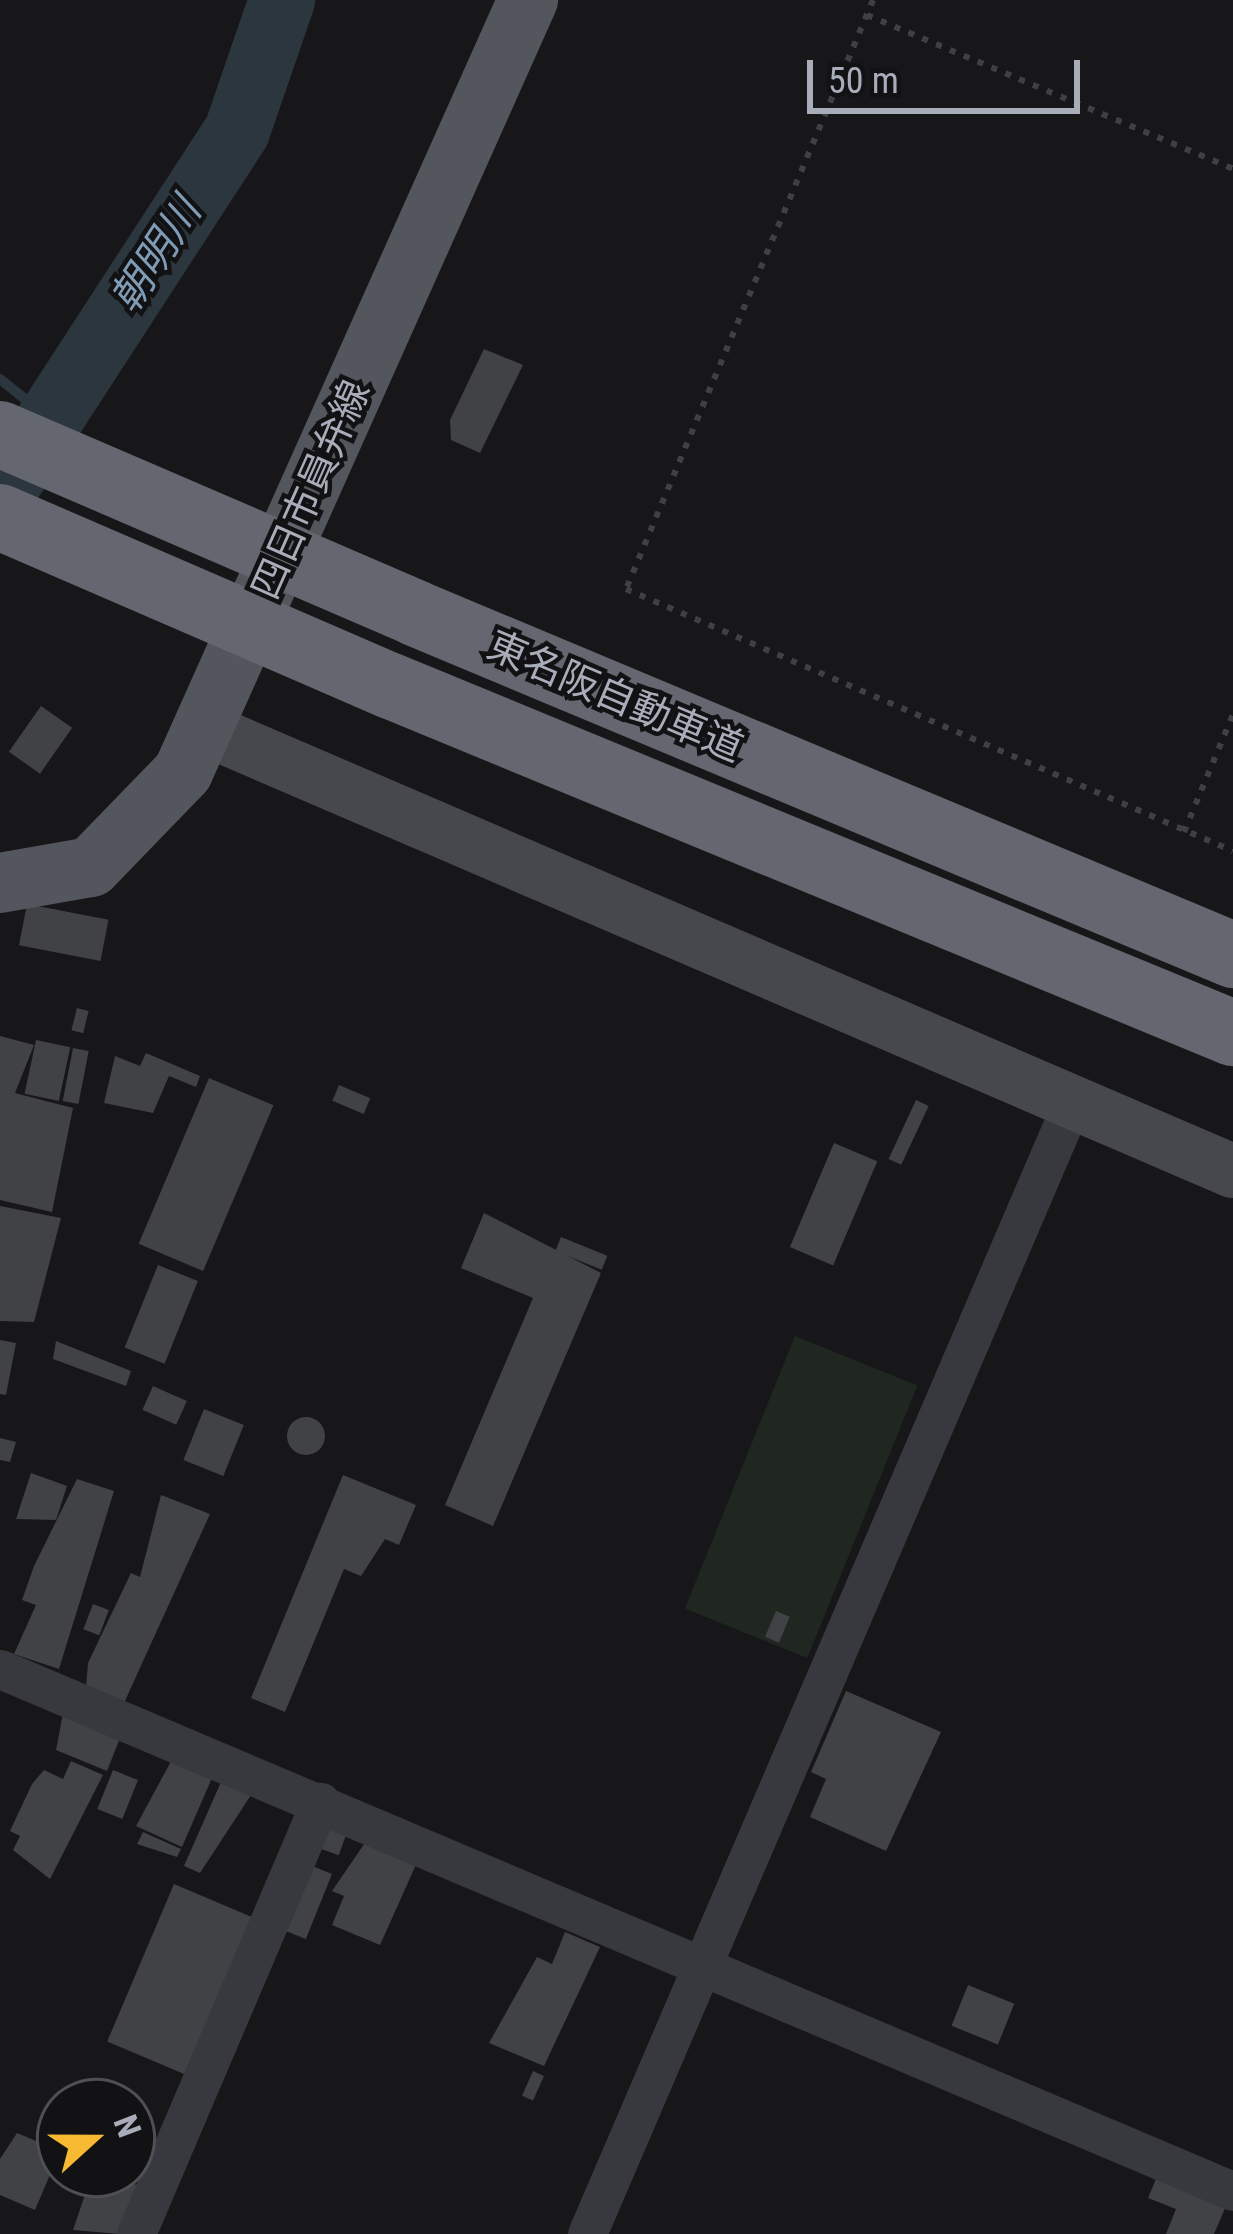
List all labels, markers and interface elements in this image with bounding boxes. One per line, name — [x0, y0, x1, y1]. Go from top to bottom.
scale bar — [813, 36, 1086, 110]
text: 50 m — [828, 60, 899, 102]
water label: 朝明川 — [101, 188, 211, 322]
street label: 四日市員弁線 — [242, 374, 380, 606]
street label: 東名阪自動車道 — [480, 622, 750, 772]
north arrow — [36, 2078, 156, 2198]
text: N — [105, 2110, 149, 2142]

